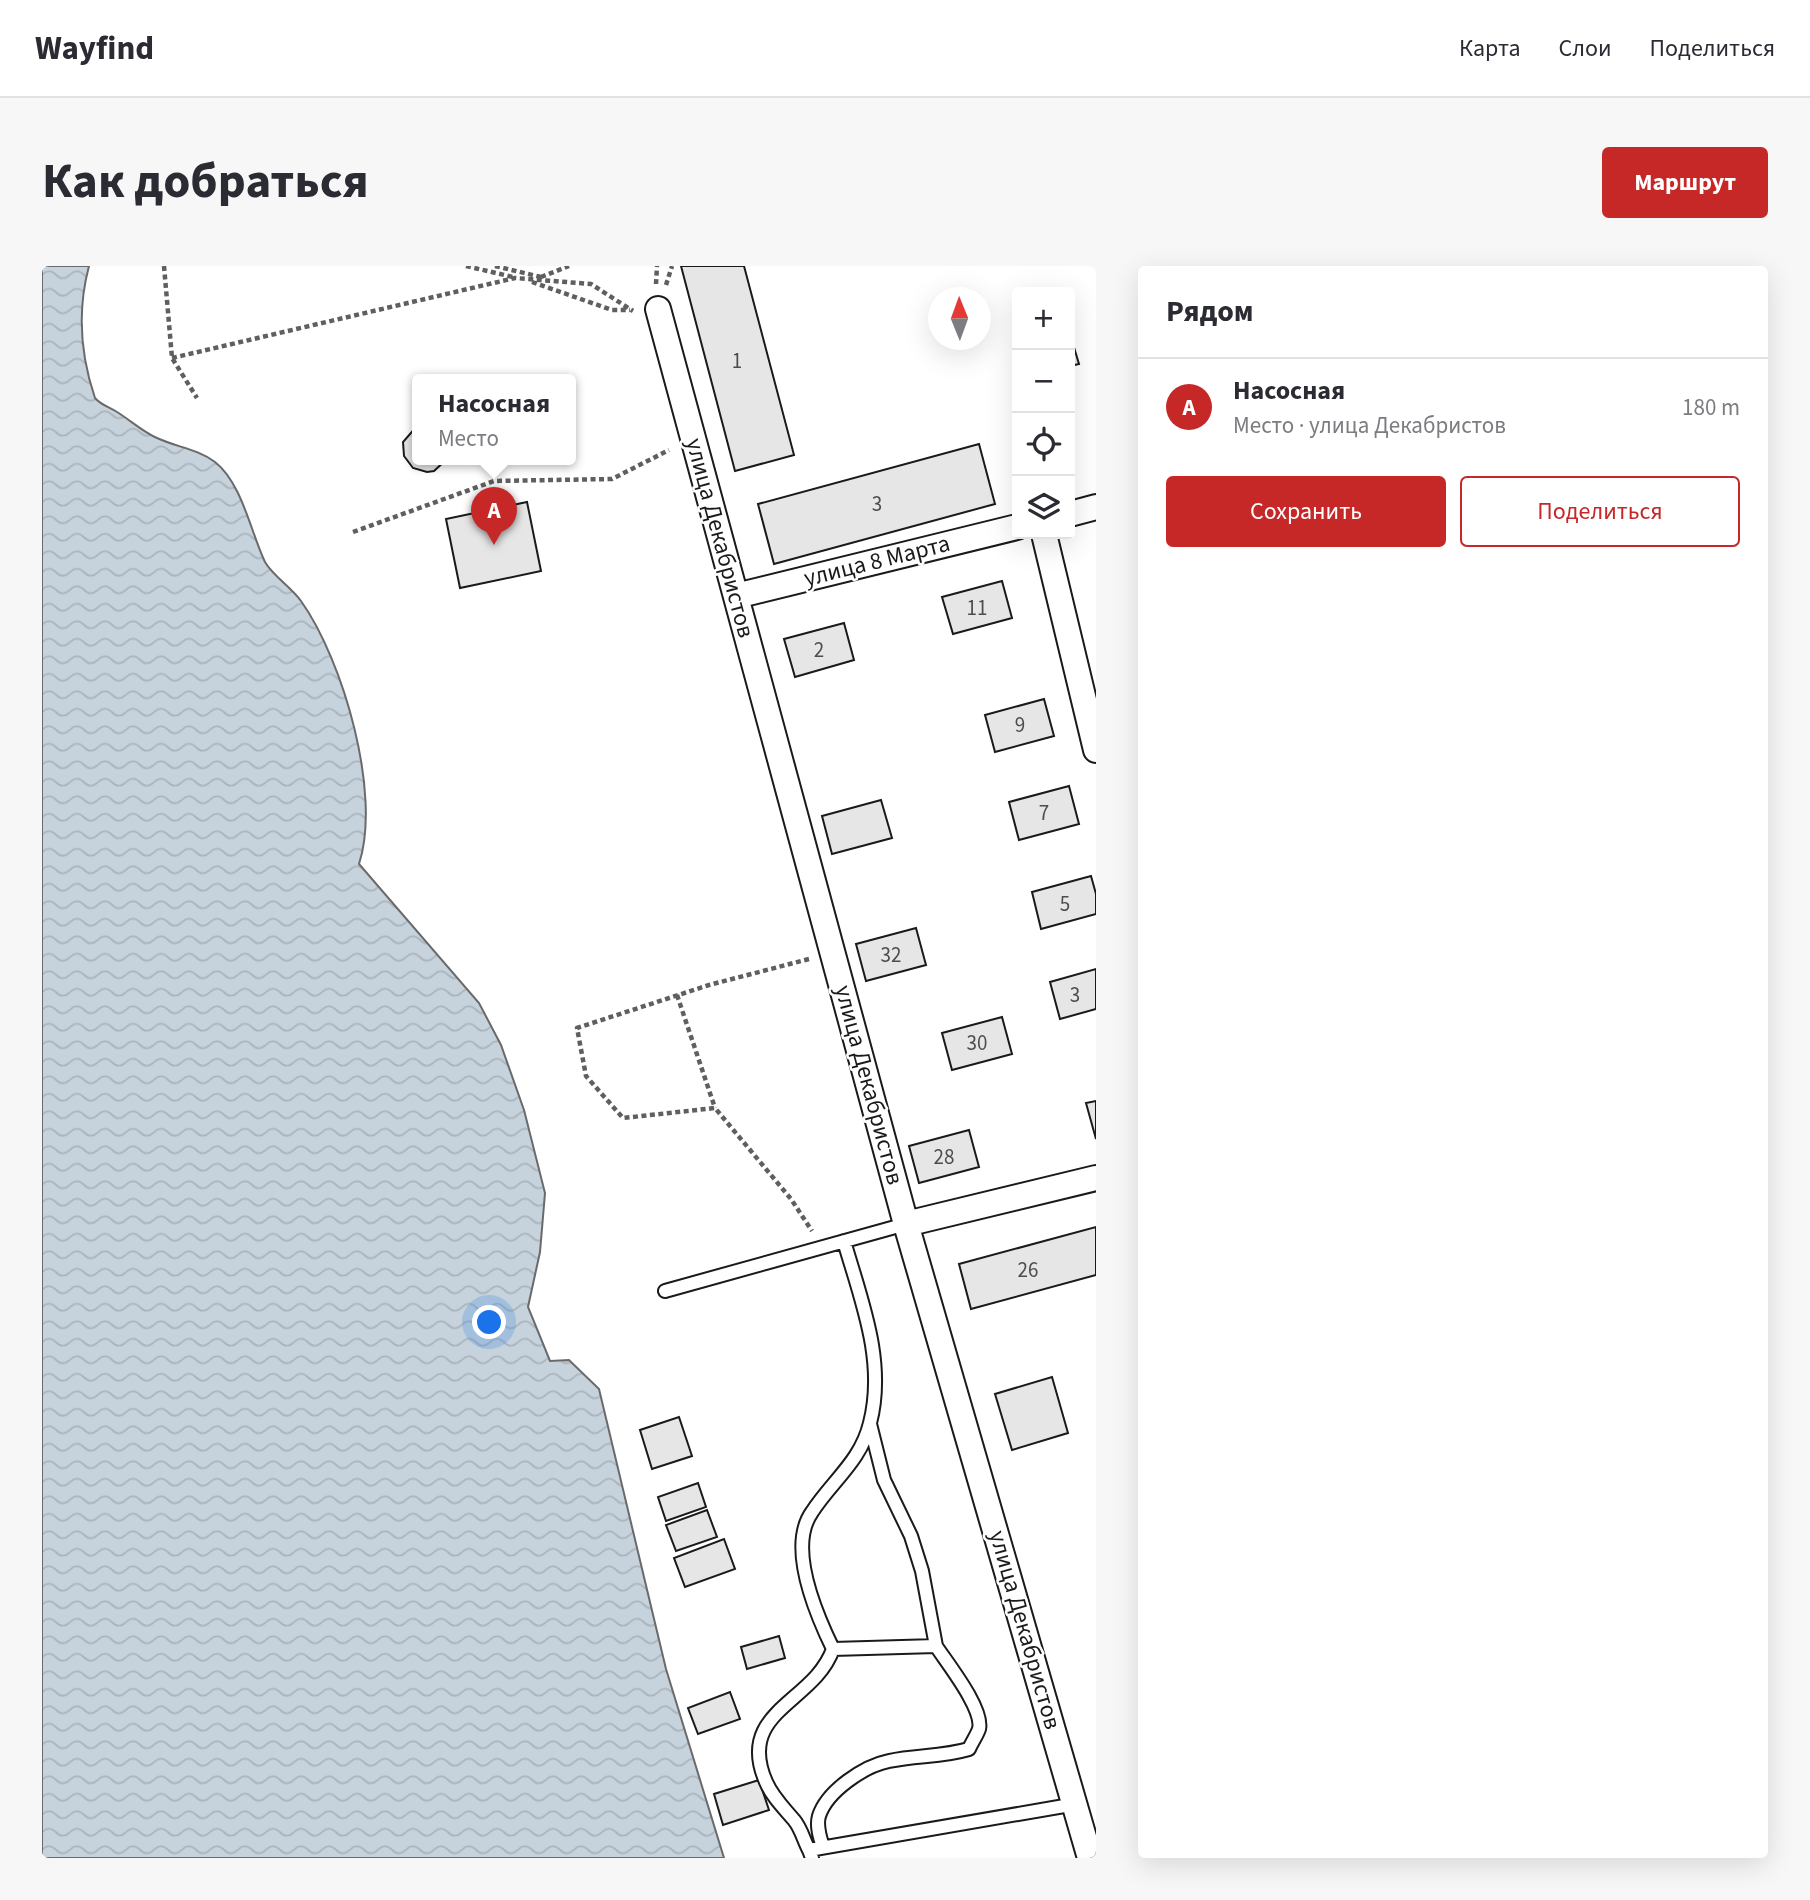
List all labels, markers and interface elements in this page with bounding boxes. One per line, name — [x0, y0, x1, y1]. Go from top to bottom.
text: Wayfind — [35, 25, 154, 72]
text: Карта — [1459, 31, 1521, 66]
text: Слои — [1559, 31, 1612, 66]
text: Поделиться — [1650, 31, 1775, 66]
text: Как добраться — [42, 147, 369, 217]
button: Маршрут — [1602, 147, 1768, 218]
north arrow — [928, 287, 991, 350]
map controls — [1012, 287, 1075, 539]
button: + — [1012, 287, 1075, 350]
text: Рядом — [1166, 290, 1254, 333]
house number: 1 — [732, 346, 742, 376]
button: − — [1012, 350, 1075, 413]
text: Насосная — [1233, 372, 1345, 409]
popup — [412, 374, 576, 465]
text: Насосная — [438, 385, 550, 422]
text: A — [1182, 391, 1196, 424]
text: 180 m — [1682, 391, 1740, 424]
text: Место · улица Декабристов — [1233, 409, 1506, 442]
button: locate — [1012, 413, 1075, 476]
text: Место — [438, 422, 499, 455]
street label: улица Декабристов — [677, 434, 763, 642]
button: layers — [1012, 476, 1075, 539]
button: Сохранить — [1166, 476, 1446, 547]
button: Поделиться — [1460, 476, 1740, 547]
pin: A — [471, 487, 517, 545]
house number: 3 — [872, 489, 882, 519]
street label: улица 8 Марта — [800, 526, 954, 596]
house number: 11 — [967, 593, 987, 623]
house number: 2 — [814, 635, 824, 665]
house number: 9 — [1015, 710, 1025, 740]
house number: 7 — [1039, 798, 1049, 828]
house number: 5 — [1060, 889, 1070, 919]
house number: 32 — [881, 940, 901, 970]
house number: 3 — [1070, 980, 1080, 1010]
street label: улица Декабристов — [826, 981, 912, 1189]
house number: 30 — [967, 1028, 987, 1058]
house number: 28 — [934, 1142, 954, 1172]
house number: 26 — [1018, 1255, 1038, 1285]
your location — [472, 1305, 506, 1339]
street label: улица Декабристов — [980, 1526, 1070, 1734]

